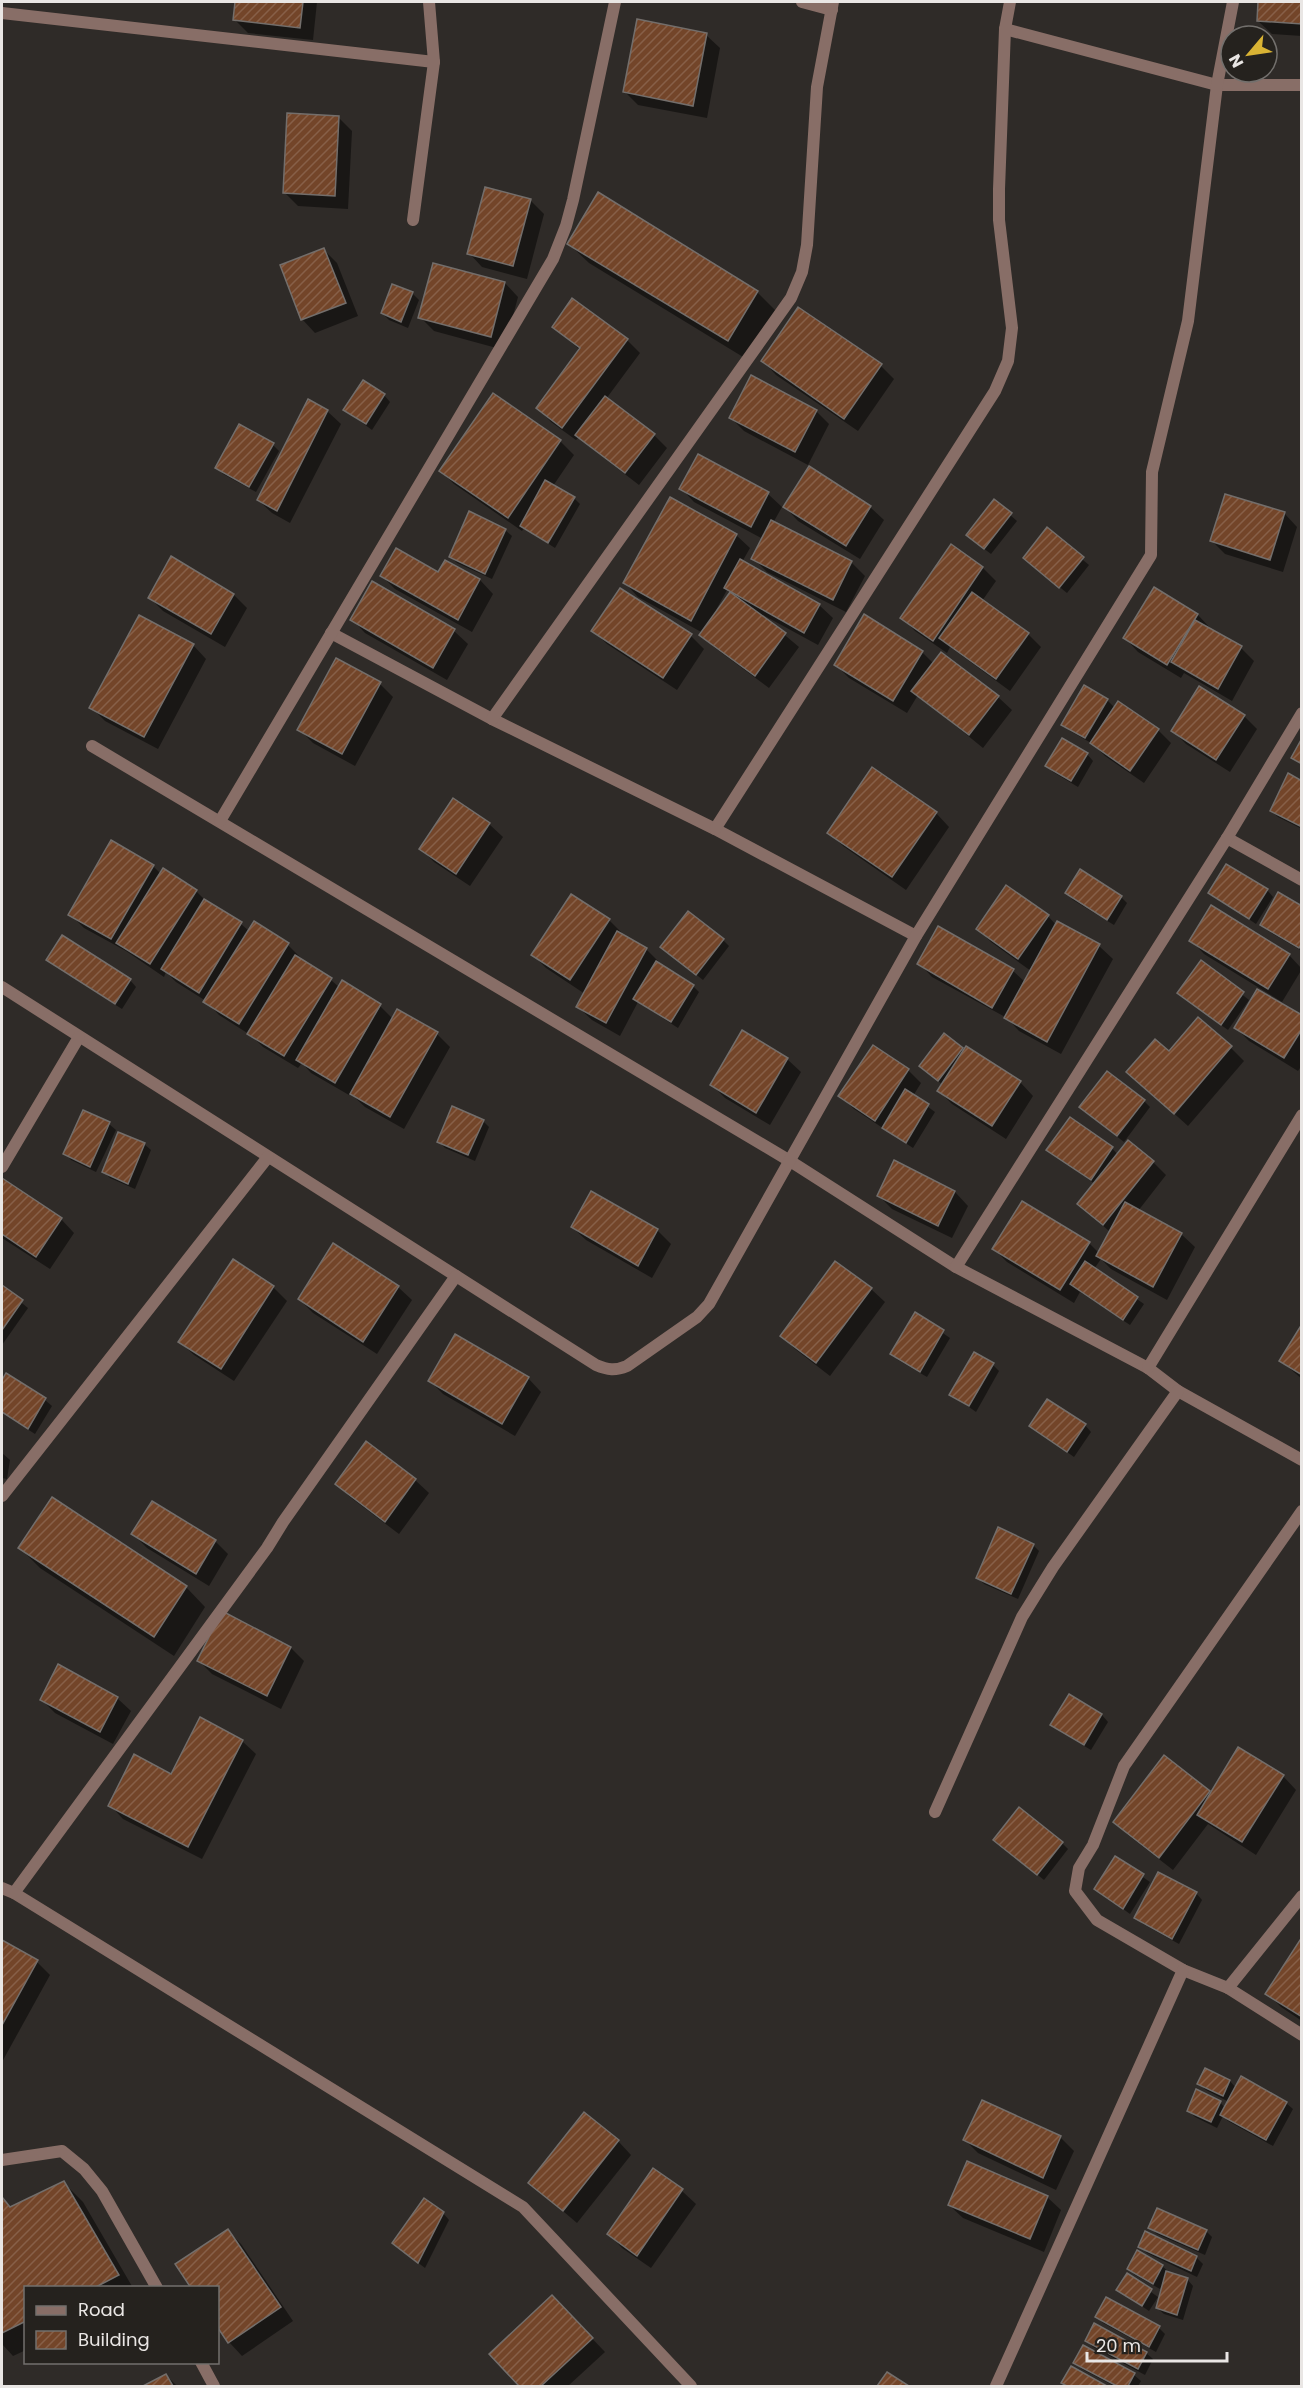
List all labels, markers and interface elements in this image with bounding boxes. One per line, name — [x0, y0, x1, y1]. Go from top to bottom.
north arrow — [1219, 24, 1279, 84]
text: N — [1223, 50, 1249, 72]
legend — [24, 2286, 219, 2364]
text: Road — [78, 2297, 125, 2322]
scale bar — [1087, 2325, 1226, 2363]
text: Building — [78, 2327, 150, 2352]
text: 20 m — [1096, 2333, 1141, 2358]

